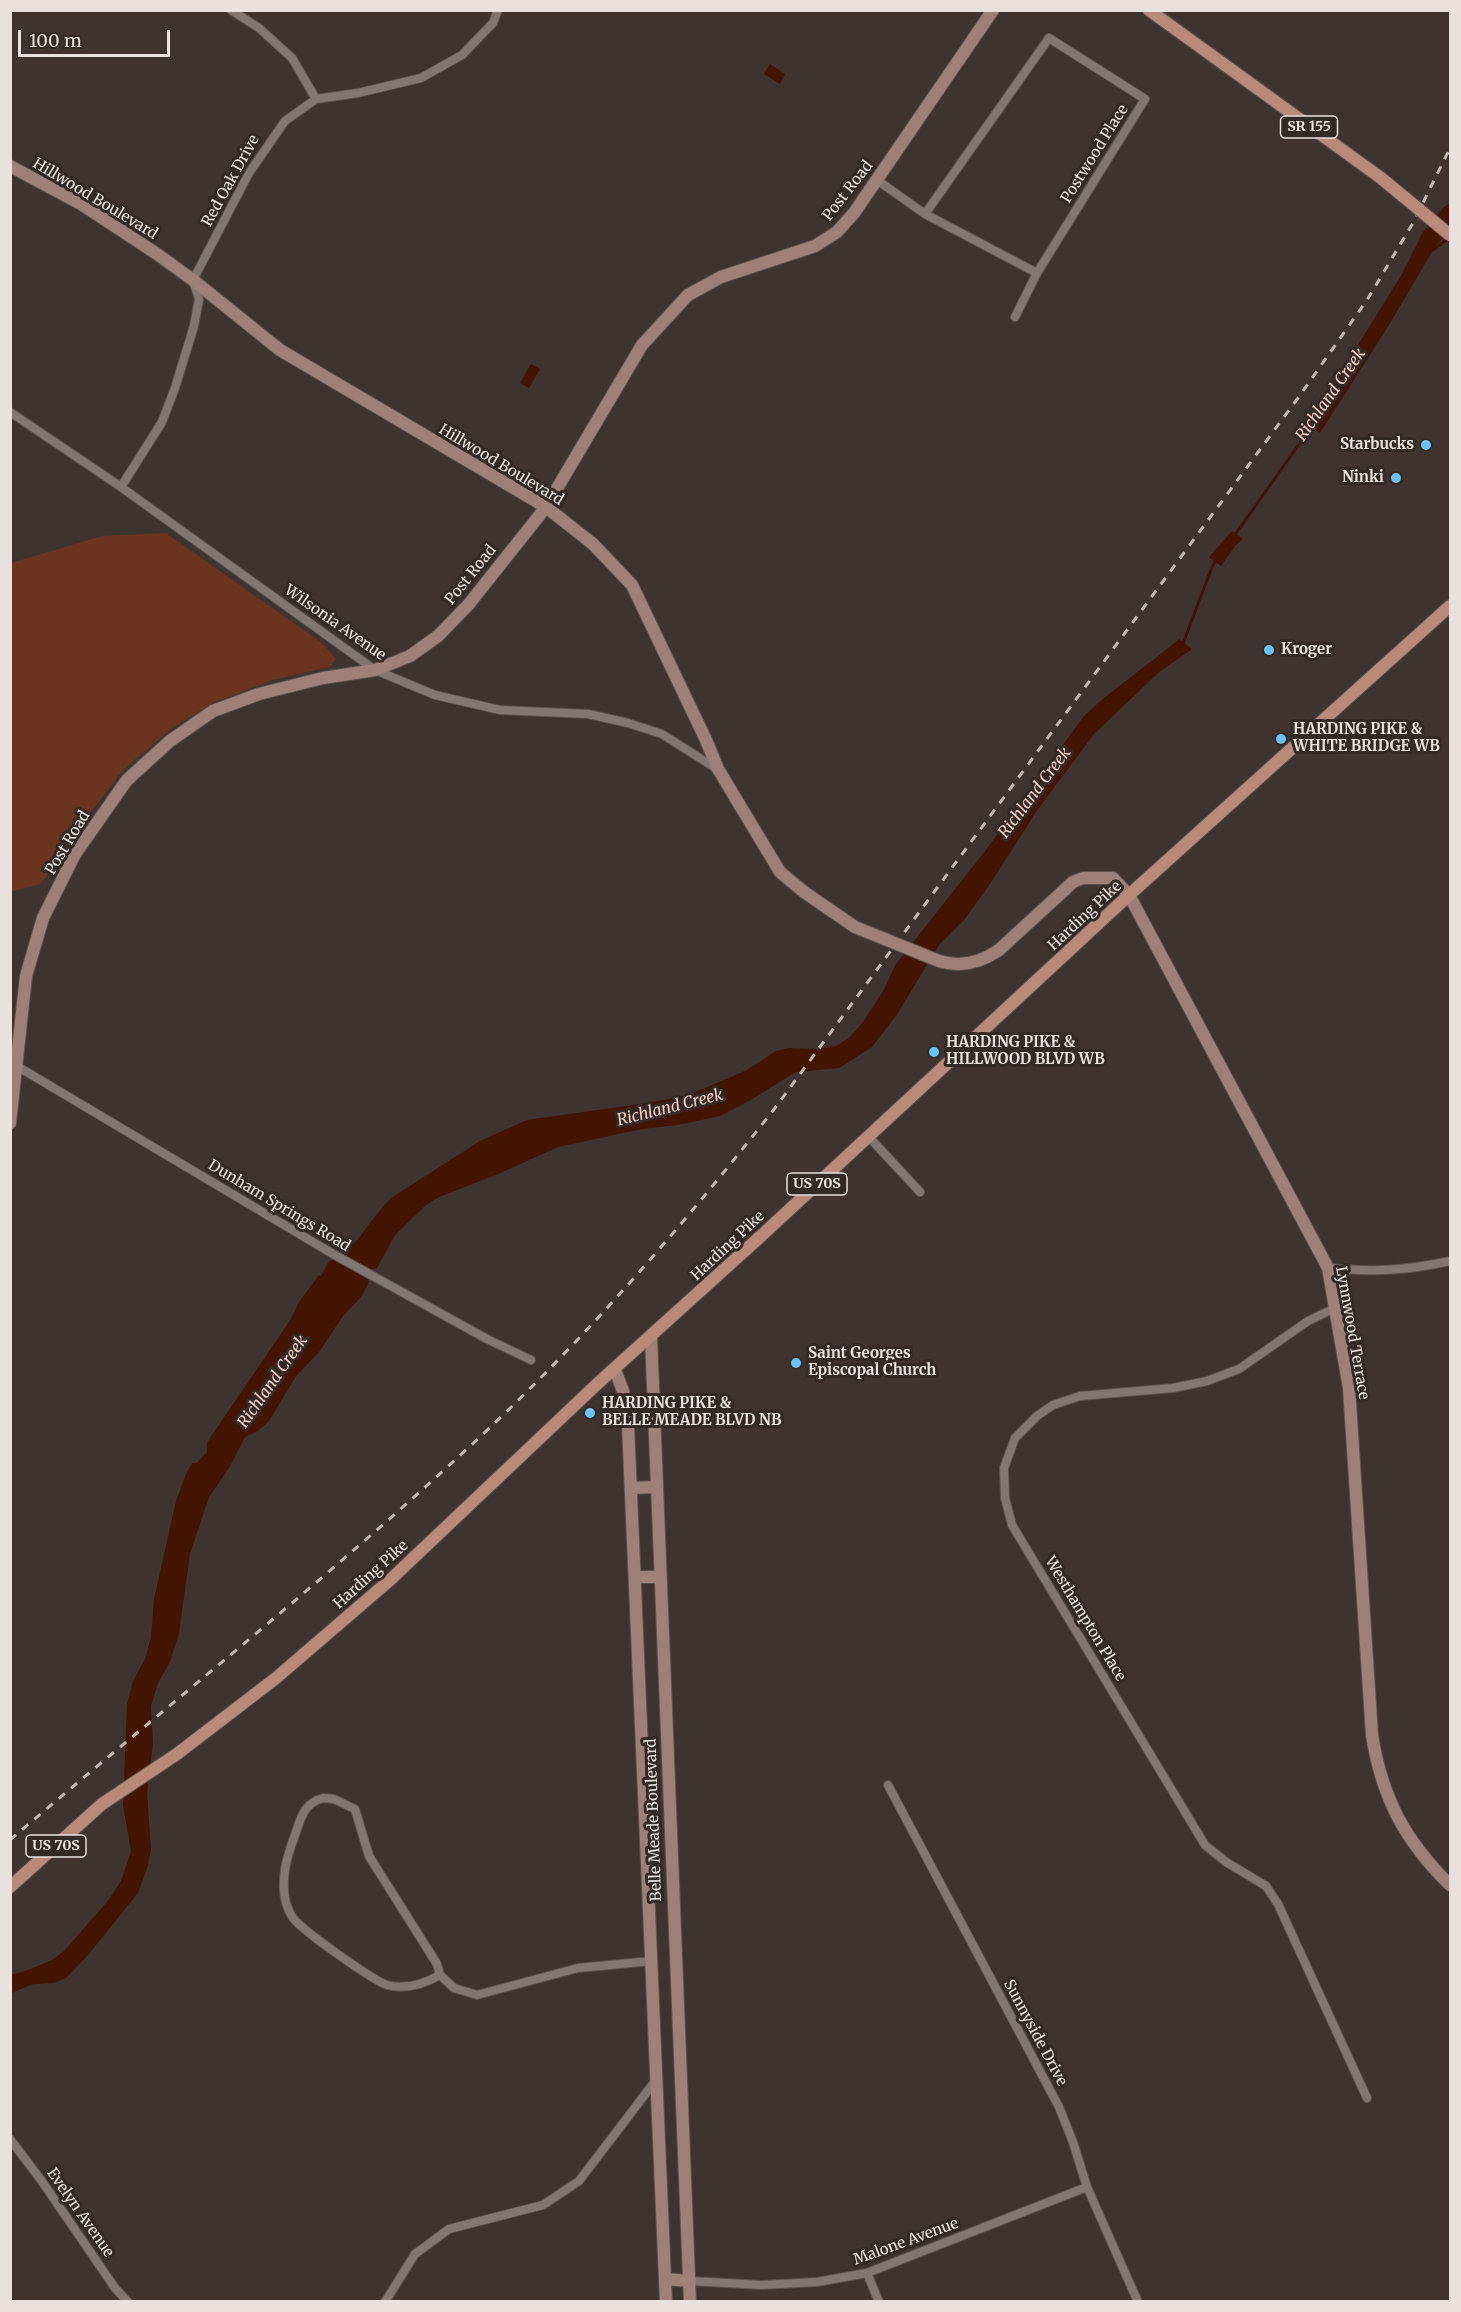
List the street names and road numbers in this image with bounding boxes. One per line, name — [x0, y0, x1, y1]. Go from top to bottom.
street label: Postwood Place — [1058, 102, 1132, 206]
road number: SR 155 — [1280, 116, 1338, 138]
street label: Red Oak Drive — [198, 132, 264, 230]
street label: Hillwood Boulevard — [29, 155, 161, 243]
street label: Post Road — [819, 157, 877, 225]
street label: Hillwood Boulevard — [435, 421, 567, 509]
street label: Post Road — [442, 542, 500, 608]
street label: Wilsonia Avenue — [281, 581, 389, 665]
street label: Post Road — [42, 808, 94, 878]
street label: Harding Pike — [1044, 877, 1126, 955]
street label: Dunham Springs Road — [205, 1156, 353, 1256]
road number: US 70S — [787, 1173, 847, 1195]
street label: Harding Pike — [687, 1207, 769, 1285]
street label: Lynnwood Terrace — [1331, 1265, 1373, 1401]
street label: Harding Pike — [330, 1537, 412, 1613]
street label: Westhampton Place — [1041, 1553, 1129, 1685]
street label: Belle Meade Boulevard — [642, 1738, 666, 1902]
road number: US 70S — [26, 1835, 86, 1857]
street label: Sunnyside Drive — [999, 1977, 1071, 2089]
street label: Evelyn Avenue — [43, 2165, 117, 2261]
street label: Malone Avenue — [851, 2215, 961, 2269]

